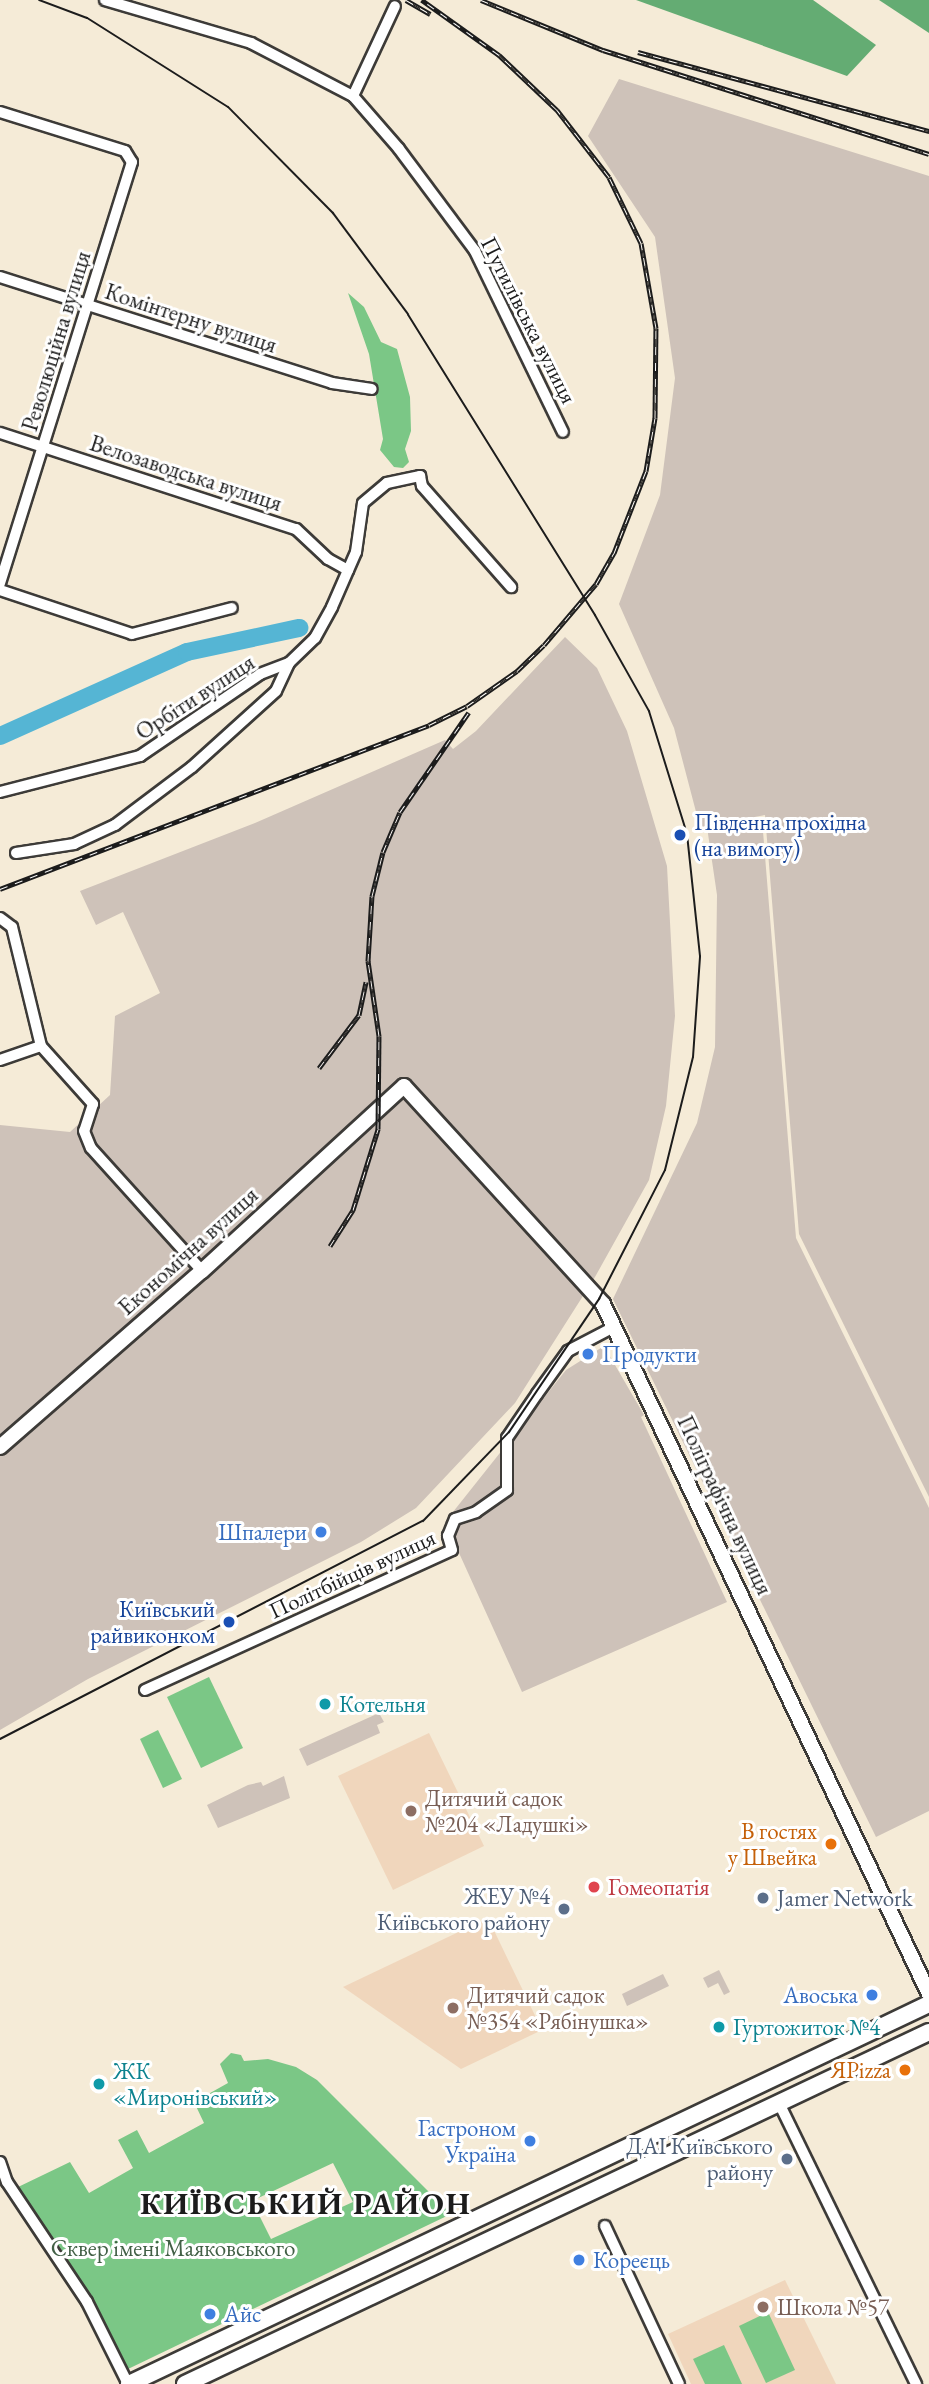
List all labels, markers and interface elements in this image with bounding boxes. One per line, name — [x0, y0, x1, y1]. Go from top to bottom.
street label: Путилівська вулиця — [475, 232, 583, 408]
street label: Революційна вулиця — [15, 248, 97, 434]
street label: Комінтерну вулиця — [102, 277, 280, 359]
street label: Велозаводська вулиця — [87, 429, 285, 517]
street label: Орбіти вулиця — [130, 648, 260, 746]
place label: Південна прохідна (на вимогу) — [694, 808, 866, 862]
marker: Південна прохідна (на вимогу) — [672, 827, 688, 843]
street label: Економічна вулиця — [113, 1181, 263, 1321]
place label: Продукти — [602, 1340, 697, 1368]
marker: Продукти — [580, 1346, 596, 1362]
street label: Поліграфічна вулиця — [671, 1411, 779, 1599]
place label: Шпалери — [218, 1518, 307, 1546]
street label: Політбійців вулиця — [264, 1523, 440, 1625]
marker: Шпалери — [313, 1524, 329, 1540]
place label: Київський райвиконком — [90, 1595, 215, 1649]
marker: Київський райвиконком — [221, 1614, 237, 1630]
place label: Котельня — [339, 1690, 426, 1718]
marker: Котельня — [317, 1696, 333, 1712]
place label: Дитячий садок №204 «Ладушкі» — [425, 1784, 589, 1838]
marker: Дитячий садок №204 «Ладушкі» — [403, 1803, 419, 1819]
place label: В гостях у Швейка — [728, 1817, 817, 1871]
marker: В гостях у Швейка — [823, 1836, 839, 1852]
place label: Гомеопатія — [608, 1873, 710, 1901]
marker: Гомеопатія — [586, 1879, 602, 1895]
place label: ЖЕУ №4 Київського району — [377, 1882, 550, 1936]
place label: Jamer Network — [777, 1884, 913, 1912]
marker: Jamer Network — [755, 1890, 771, 1906]
marker: ЖЕУ №4 Київського району — [556, 1901, 572, 1917]
place label: Дитячий садок №354 «Рябінушка» — [467, 1981, 649, 2035]
place label: Авоська — [783, 1981, 858, 2009]
marker: Авоська — [864, 1987, 880, 2003]
marker: Дитячий садок №354 «Рябінушка» — [445, 2000, 461, 2016]
place label: Гуртожиток №4 — [733, 2013, 880, 2041]
marker: Гуртожиток №4 — [711, 2019, 727, 2035]
place label: ЯPizza — [831, 2056, 891, 2084]
place label: ЖК «Миронівський» — [113, 2057, 277, 2111]
marker: ЯPizza — [897, 2062, 913, 2078]
marker: ЖК «Миронівський» — [91, 2076, 107, 2092]
place label: Гастроном Україна — [418, 2114, 516, 2168]
place label: ДАІ Київського району — [626, 2132, 773, 2186]
marker: Гастроном Україна — [522, 2133, 538, 2149]
marker: ДАІ Київського району — [779, 2151, 795, 2167]
district label: КИЇВСЬКИЙ РАЙОН — [142, 2186, 470, 2222]
park label: Сквер імені Маяковського — [51, 2234, 295, 2262]
place label: Кореєць — [593, 2246, 670, 2274]
marker: Кореєць — [571, 2252, 587, 2268]
place label: Школа №57 — [777, 2293, 889, 2321]
marker: Школа №57 — [755, 2299, 771, 2315]
place label: Айс — [224, 2300, 261, 2328]
marker: Айс — [202, 2306, 218, 2322]

